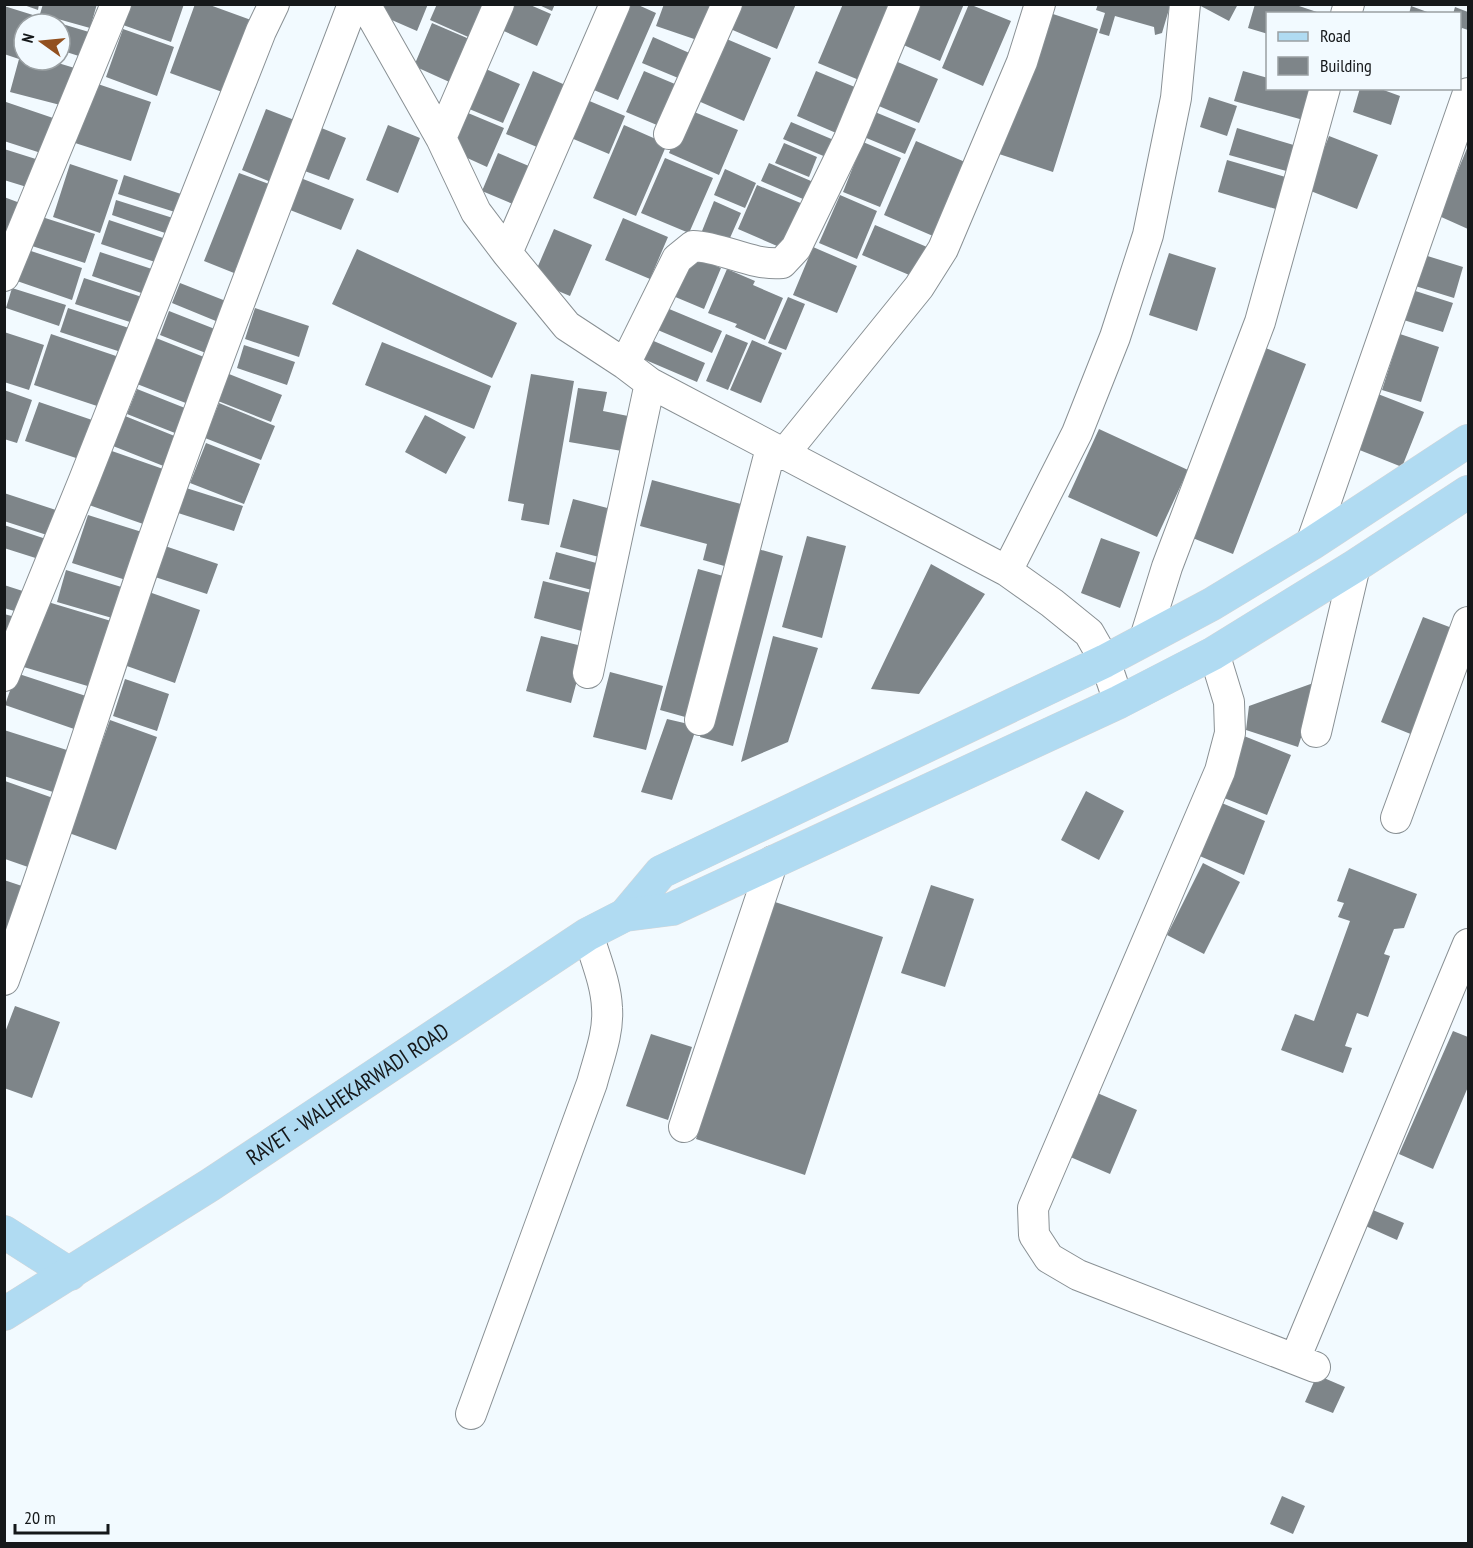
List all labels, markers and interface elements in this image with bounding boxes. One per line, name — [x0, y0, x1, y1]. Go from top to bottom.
north arrow — [12, 12, 72, 72]
legend — [1266, 12, 1461, 90]
text: Road — [1320, 24, 1351, 47]
text: N — [17, 31, 38, 45]
text: Building — [1320, 54, 1372, 77]
street label: RAVET - WALHEKARWADI ROAD — [241, 1016, 454, 1171]
scale bar — [15, 1497, 108, 1535]
text: 20 m — [24, 1506, 56, 1529]

